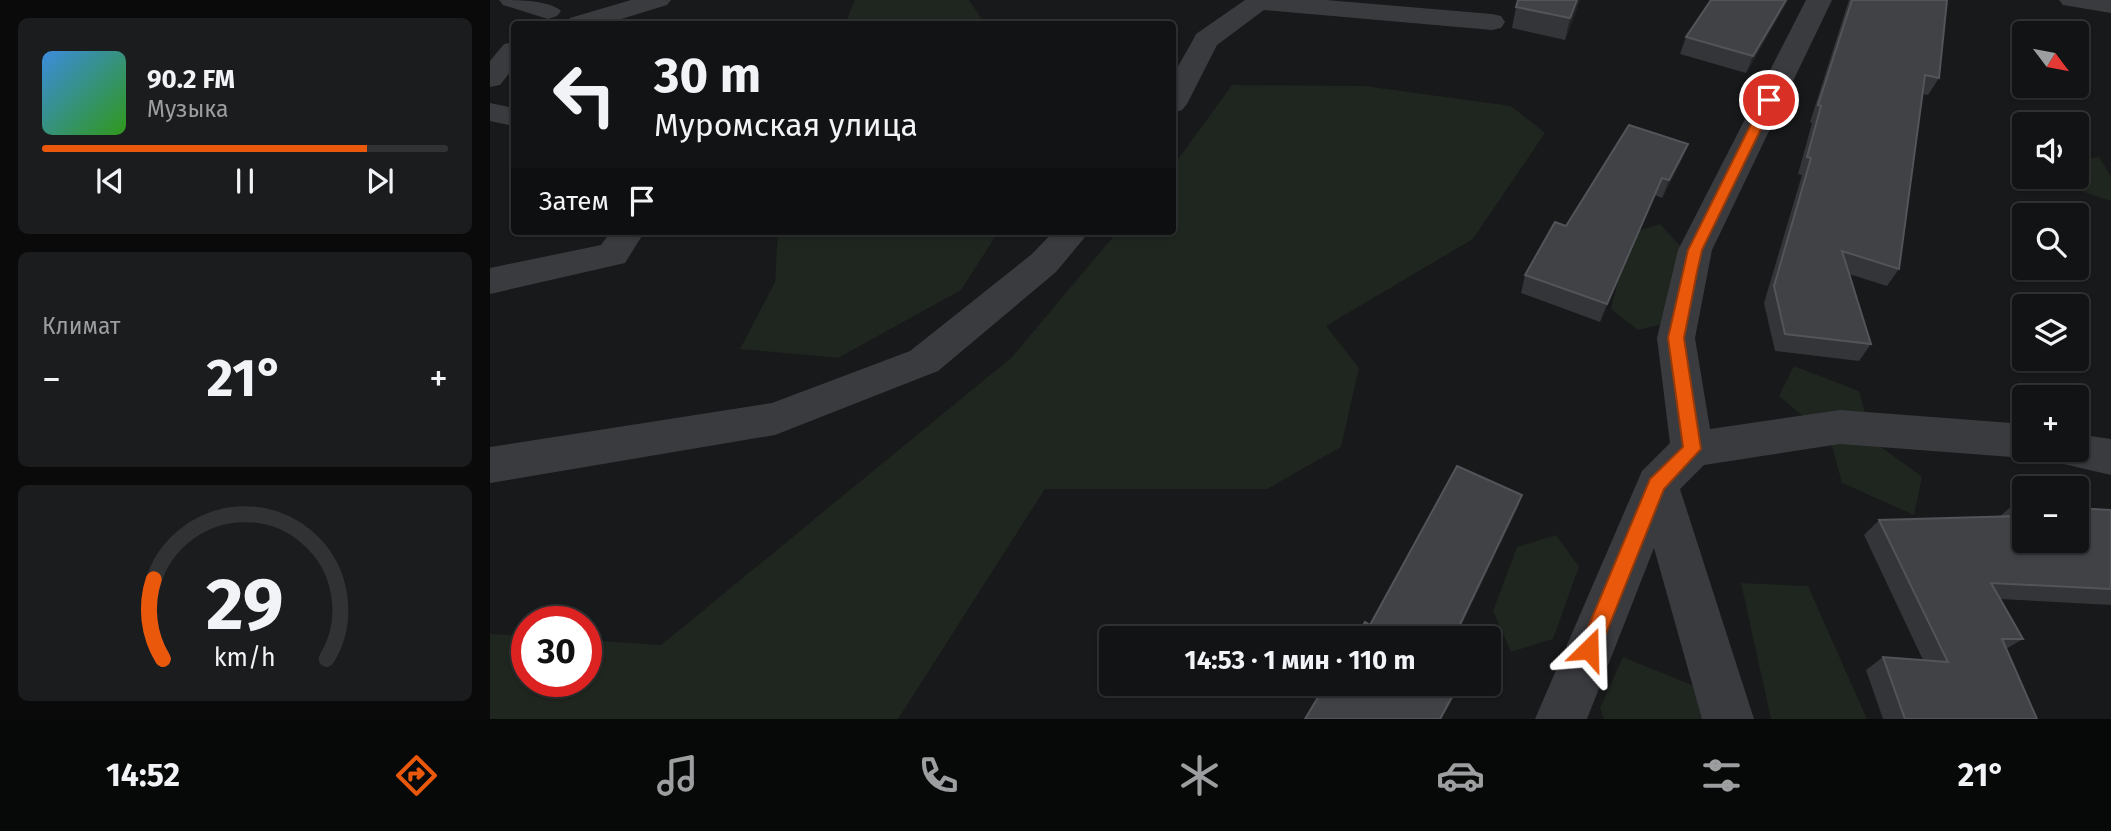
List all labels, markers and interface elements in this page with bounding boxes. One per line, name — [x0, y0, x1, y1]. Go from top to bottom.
north arrow — [2012, 21, 2090, 98]
map controls — [2012, 21, 2089, 553]
text: 30 m — [654, 46, 761, 105]
icon: left — [539, 49, 630, 140]
text: 90.2 FM — [147, 64, 235, 95]
pin — [1739, 70, 1799, 130]
icon: arrive — [1750, 81, 1788, 119]
text: Музыка — [147, 95, 228, 123]
text: Муромская улица — [654, 106, 918, 144]
button: sound — [2012, 112, 2089, 189]
icon: previous — [91, 162, 129, 200]
icon: pause — [226, 162, 264, 200]
icon: next — [361, 162, 399, 200]
icon: arrive — [623, 182, 661, 220]
text: Затем — [539, 186, 609, 217]
button: search — [2012, 203, 2089, 280]
button: layers — [2012, 294, 2089, 371]
text: Климат — [42, 312, 120, 340]
text: 21° — [207, 347, 284, 410]
text: − — [42, 356, 61, 402]
text: + — [429, 356, 448, 402]
button: + — [2012, 385, 2089, 462]
button: − — [2012, 476, 2089, 553]
text: 29 — [206, 562, 284, 649]
speed limit sign: 30 — [511, 606, 602, 697]
position arrow — [1552, 612, 1626, 686]
text: km/h — [214, 643, 276, 673]
text: 14:53 · 1 мин · 110 m — [1185, 645, 1415, 676]
icon: directions — [392, 751, 441, 800]
icon: music — [653, 751, 702, 800]
icon: phone — [914, 751, 963, 800]
icon: climate — [1175, 751, 1224, 800]
icon: car — [1436, 751, 1485, 800]
icon: filters — [1697, 751, 1746, 800]
text: 14:52 — [106, 756, 180, 794]
text: 21° — [1958, 756, 2005, 794]

